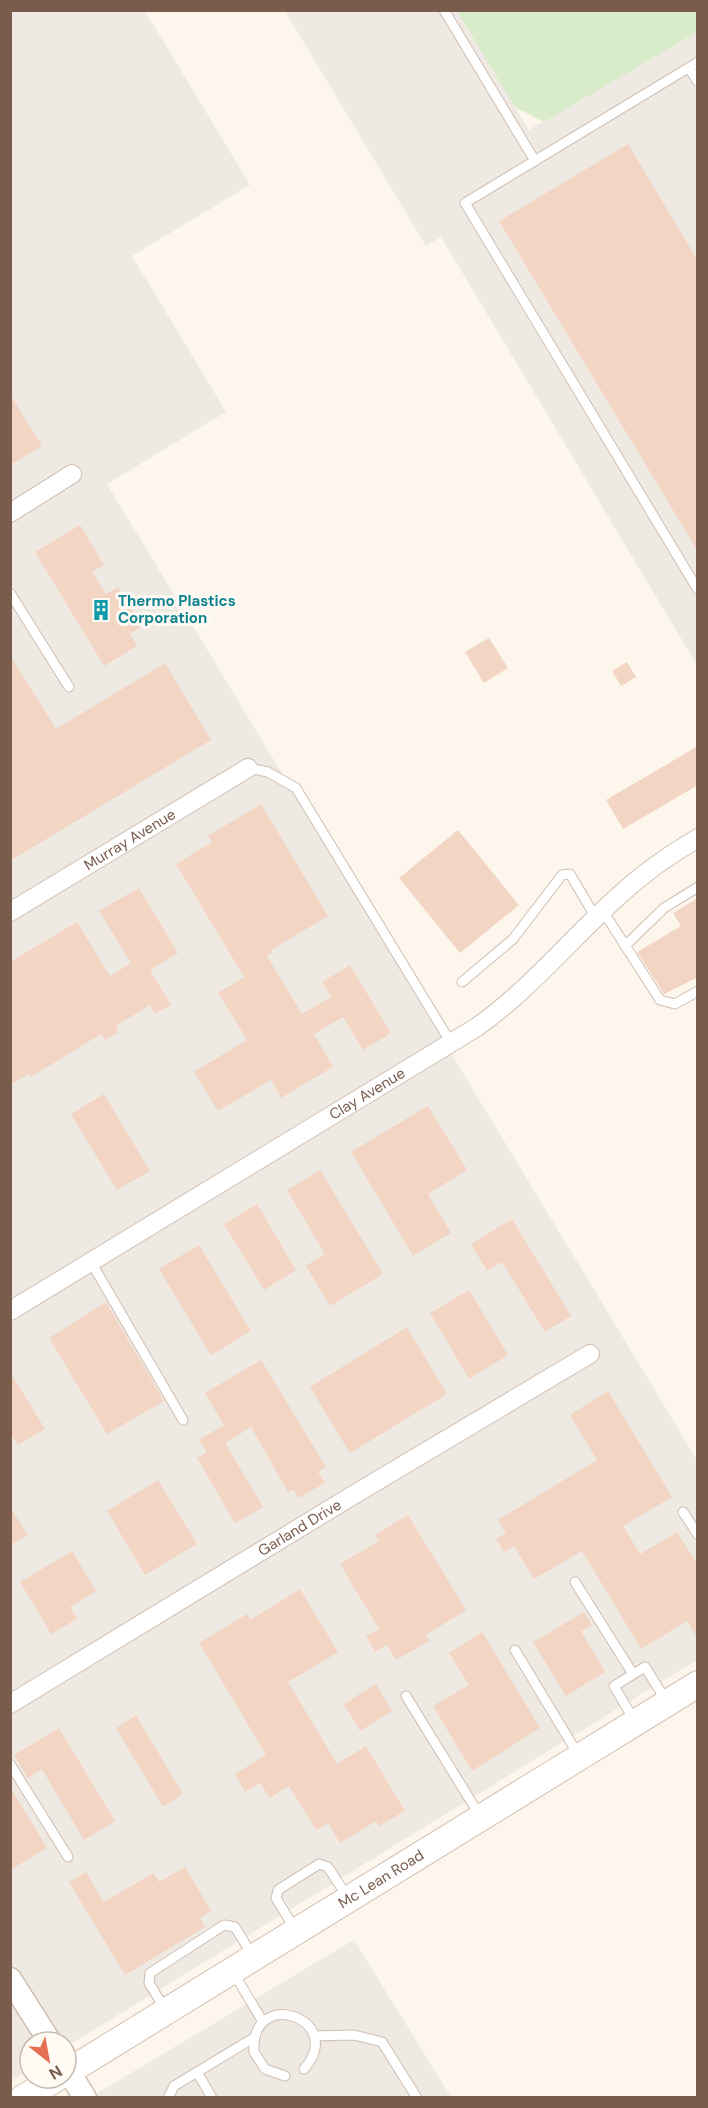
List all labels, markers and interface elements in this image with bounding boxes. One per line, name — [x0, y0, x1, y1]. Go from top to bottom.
place label: Thermo Plastics Corporation — [118, 591, 236, 628]
building icon: Thermo Plastics Corporation — [89, 598, 113, 622]
street label: Murray Avenue — [80, 804, 179, 875]
street label: Clay Avenue — [325, 1063, 409, 1125]
street label: Garland Drive — [254, 1495, 345, 1561]
street label: Mc Lean Road — [335, 1845, 428, 1913]
north arrow — [18, 2030, 78, 2090]
text: N — [45, 2060, 66, 2084]

